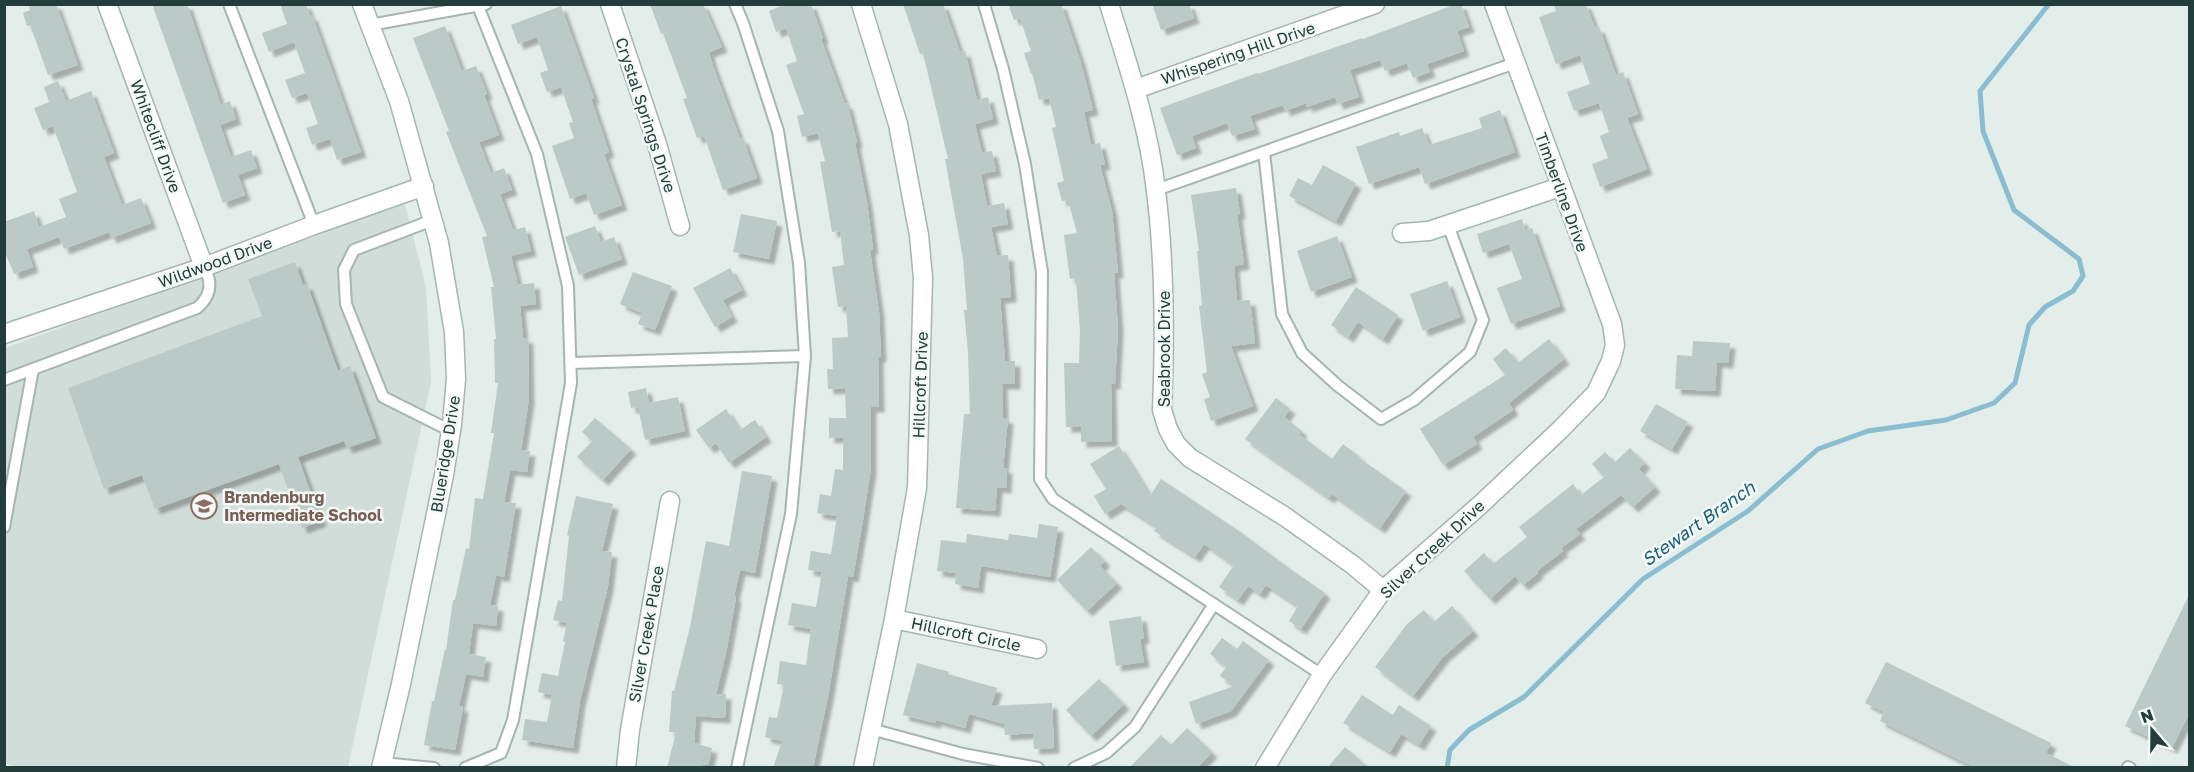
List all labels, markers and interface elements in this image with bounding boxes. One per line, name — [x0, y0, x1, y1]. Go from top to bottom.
street label: Whispering Hill Drive — [1158, 17, 1318, 89]
street label: Crystal Springs Drive — [611, 35, 681, 195]
street label: Whitecliff Drive — [126, 77, 186, 195]
street label: Timberline Drive — [1531, 129, 1593, 255]
street label: Wildwood Drive — [155, 232, 275, 292]
street label: Seabrook Drive — [1154, 291, 1174, 407]
street label: Hillcroft Drive — [908, 331, 932, 439]
street label: Blueridge Drive — [426, 394, 464, 514]
water label: Stewart Branch — [1637, 475, 1760, 570]
place label: Brandenburg Intermediate School — [224, 487, 383, 525]
school or university icon: Brandenburg Intermediate School — [189, 491, 219, 521]
street label: Silver Creek Drive — [1376, 495, 1488, 603]
street label: Silver Creek Place — [624, 564, 668, 704]
street label: Hillcroft Circle — [909, 613, 1023, 655]
north arrow — [2122, 700, 2182, 760]
text: N — [2138, 704, 2156, 727]

